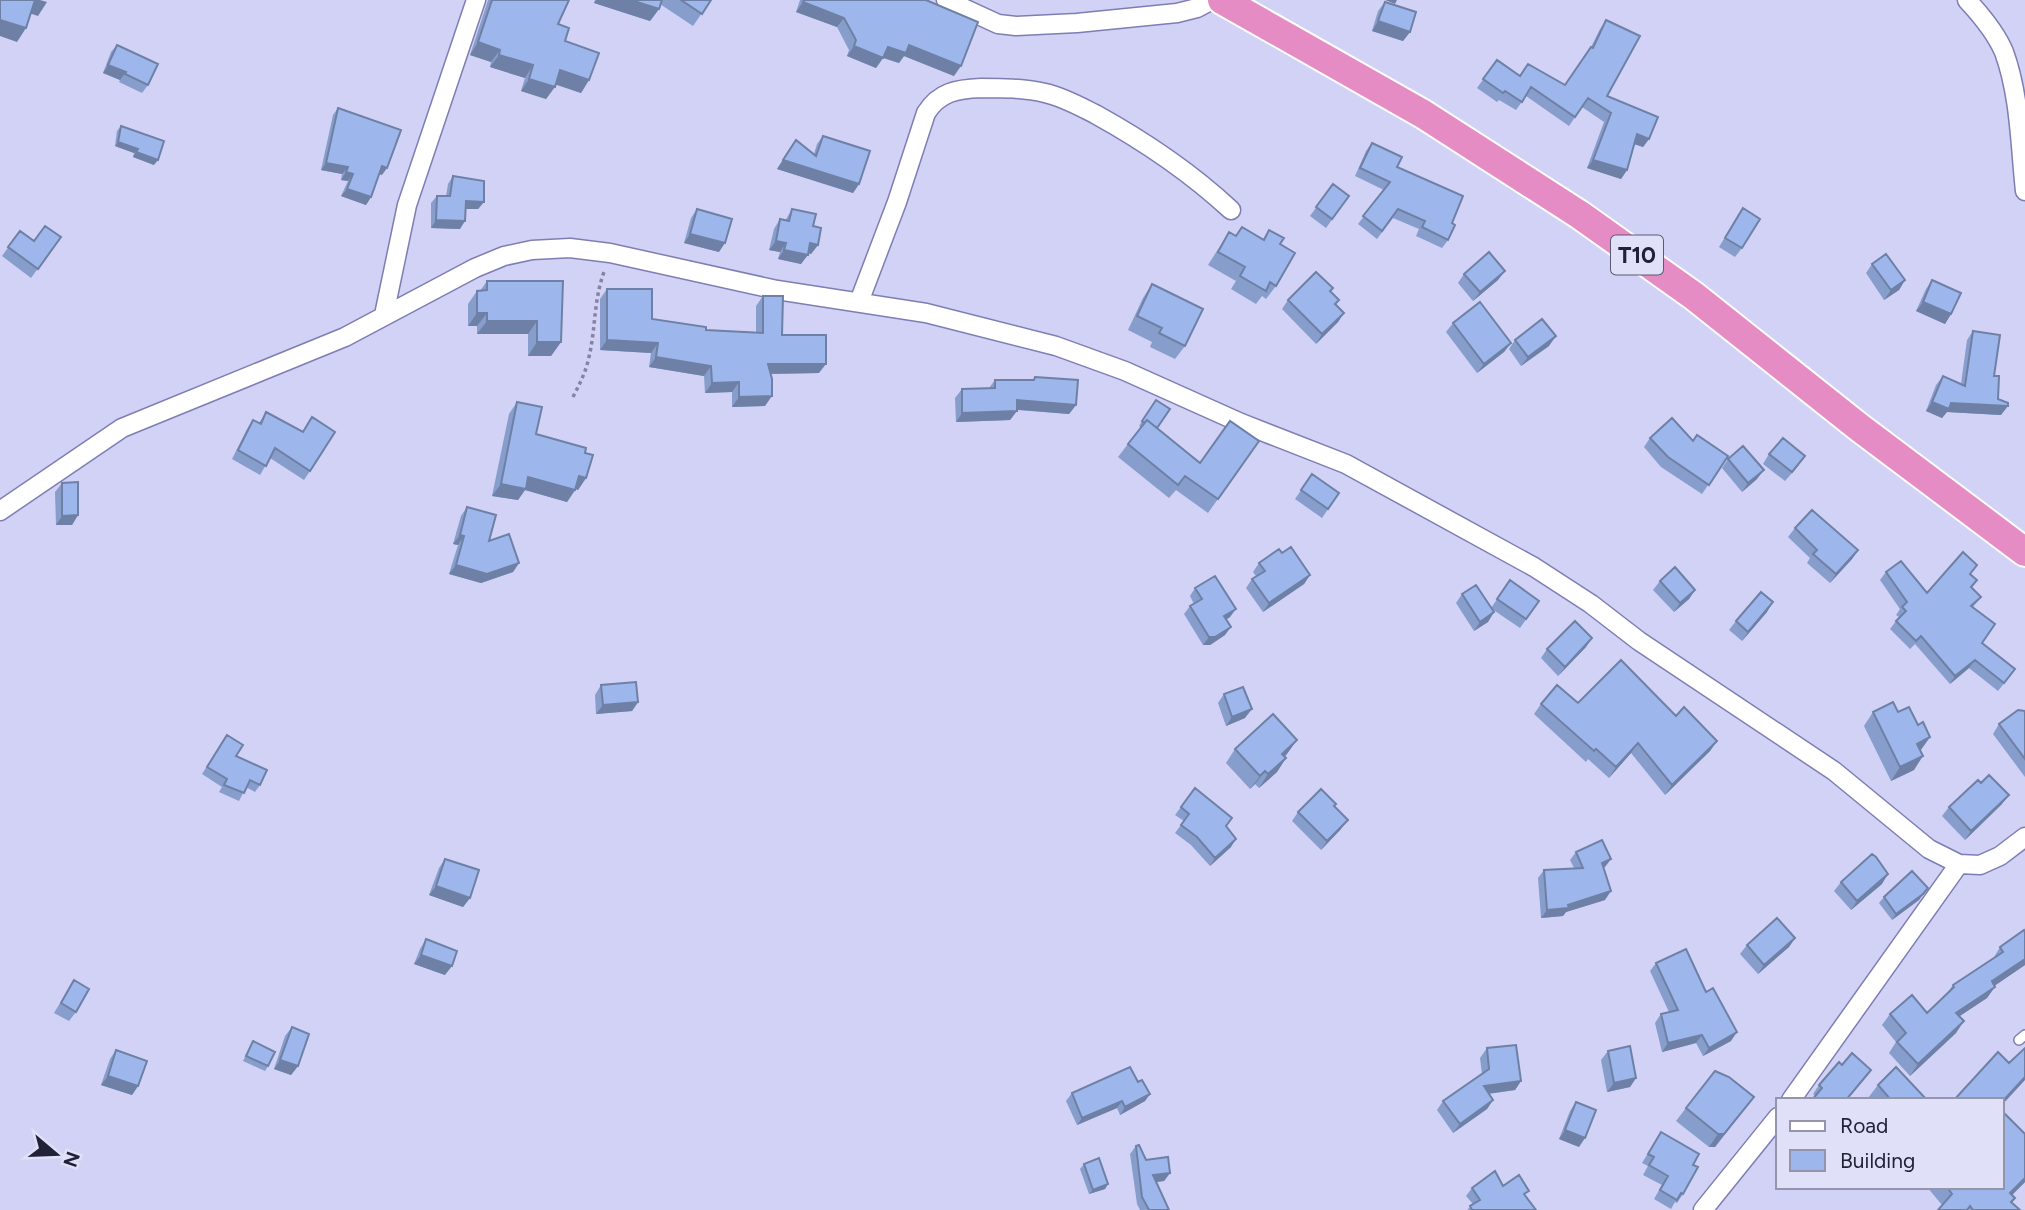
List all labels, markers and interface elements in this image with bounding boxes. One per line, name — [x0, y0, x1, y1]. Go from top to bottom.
road number: T10 — [1611, 236, 1663, 274]
legend — [1776, 1098, 2004, 1189]
text: Road — [1840, 1113, 1888, 1138]
north arrow — [21, 1119, 91, 1189]
text: Building — [1840, 1148, 1915, 1173]
text: N — [58, 1149, 85, 1170]

